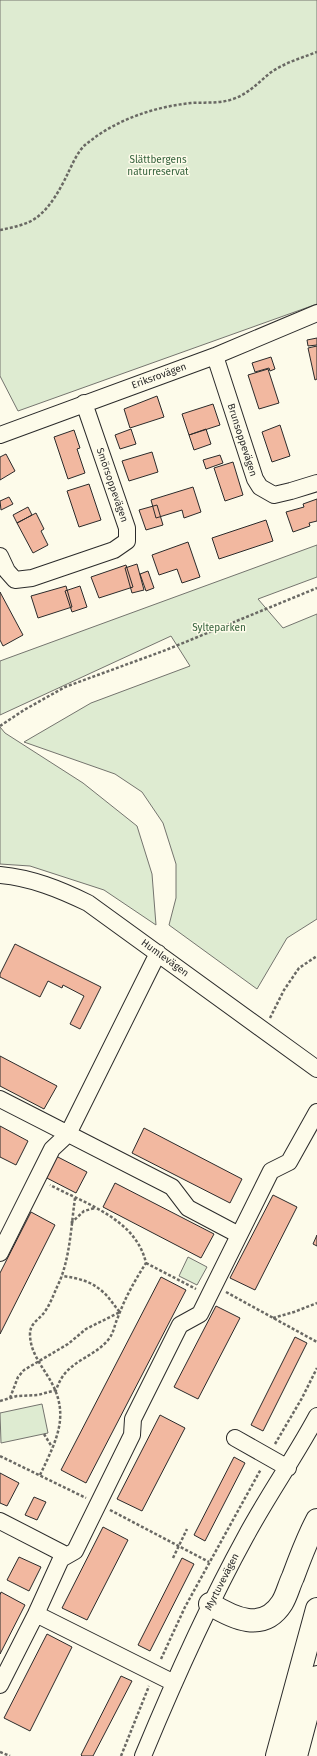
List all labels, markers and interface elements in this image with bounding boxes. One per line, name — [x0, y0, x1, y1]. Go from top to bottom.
park label: Slättbergens naturreservat — [127, 154, 189, 178]
street label: Eriksrovägen — [130, 361, 188, 391]
street label: Brunsoppevägen — [225, 402, 259, 478]
street label: Smörsoppevägen — [94, 446, 130, 524]
park label: Sylteparken — [192, 622, 246, 634]
street label: Humlevägen — [139, 937, 191, 979]
street label: Myrtuvevägen — [202, 1551, 242, 1613]

